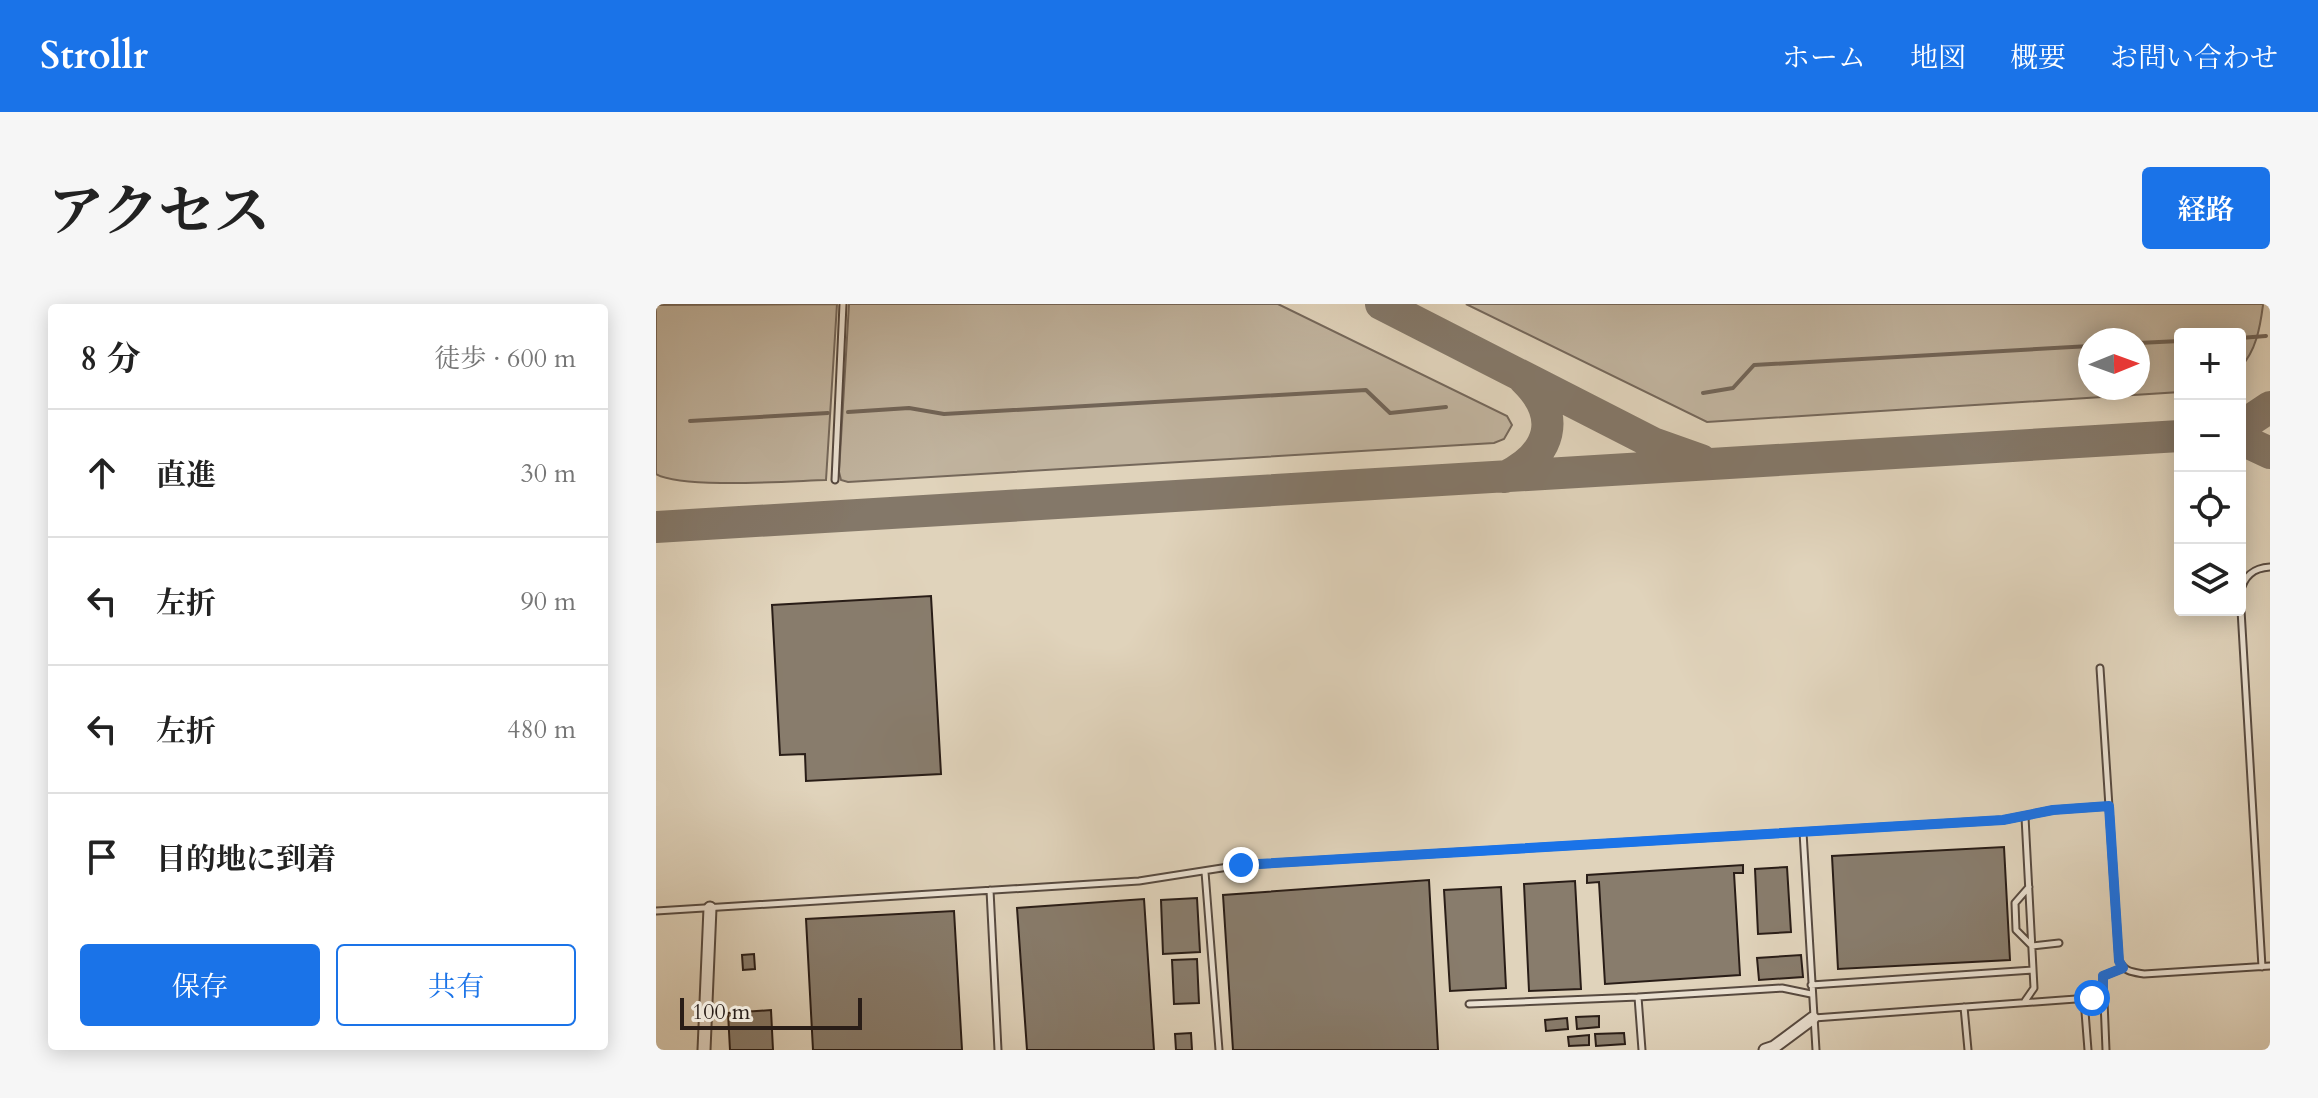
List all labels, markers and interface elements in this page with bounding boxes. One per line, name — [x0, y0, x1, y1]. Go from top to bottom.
text: Strollr — [40, 30, 148, 82]
text: ホーム — [1782, 39, 1866, 77]
text: 地図 — [1910, 39, 1966, 77]
text: 概要 — [2010, 39, 2066, 77]
text: お問い合わせ — [2110, 39, 2278, 77]
button: 経路 — [2142, 167, 2270, 249]
text: アクセス — [48, 175, 270, 250]
north arrow — [2078, 328, 2150, 400]
map controls — [2174, 328, 2246, 616]
button: + — [2174, 328, 2246, 400]
text: 8 分 — [80, 336, 141, 382]
text: 徒歩 · 600 m — [435, 341, 576, 376]
button: − — [2174, 400, 2246, 472]
icon: ahead — [80, 451, 124, 495]
text: 直進 — [156, 455, 216, 496]
text: 30 m — [520, 456, 576, 491]
button: locate — [2174, 472, 2246, 544]
button: layers — [2174, 544, 2246, 616]
icon: left — [80, 579, 124, 623]
text: 左折 — [156, 583, 216, 624]
text: 90 m — [520, 584, 576, 619]
icon: left — [80, 707, 124, 751]
text: 左折 — [156, 711, 216, 752]
text: 480 m — [507, 712, 576, 747]
icon: arrive — [80, 835, 124, 879]
text: 目的地に到着 — [156, 839, 336, 880]
route end — [1223, 847, 1259, 883]
button: 保存 — [80, 944, 320, 1026]
button: 共有 — [336, 944, 576, 1026]
route start — [2074, 980, 2110, 1016]
scale bar — [680, 994, 862, 1030]
text: 100 m — [692, 997, 750, 1027]

